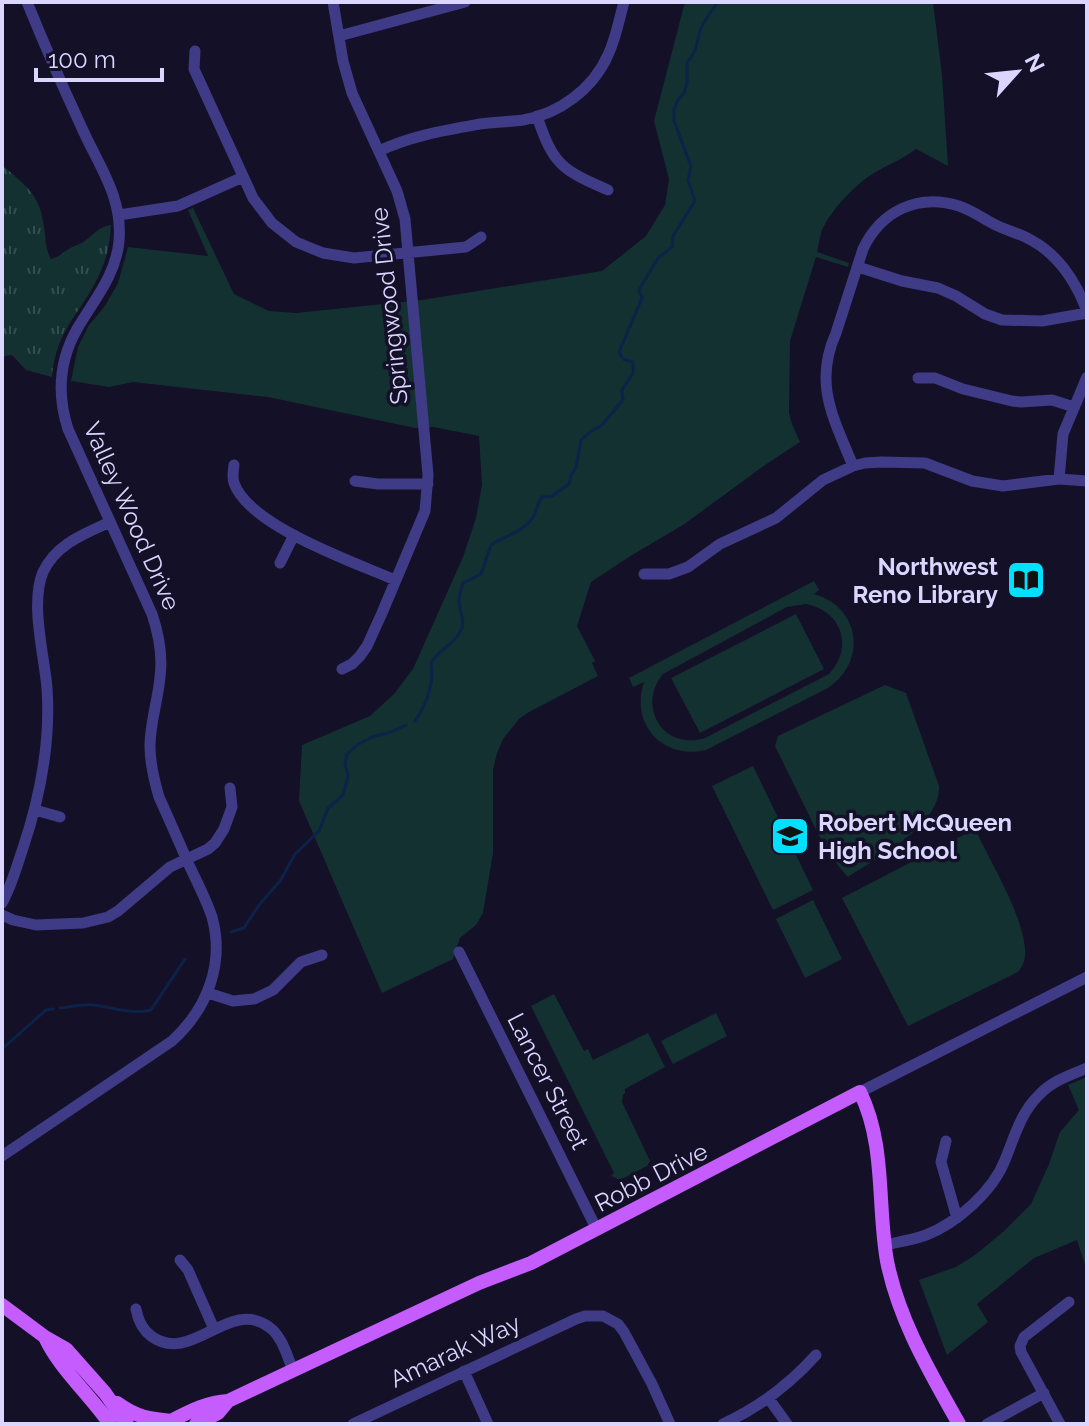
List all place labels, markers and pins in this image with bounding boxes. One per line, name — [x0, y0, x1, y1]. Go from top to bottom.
place label: Northwest Reno Library — [852, 552, 998, 609]
library icon: Northwest Reno Library — [1005, 559, 1047, 601]
place label: Robert McQueen High School — [818, 808, 1012, 865]
school or university icon: Robert McQueen High School — [769, 815, 811, 857]

